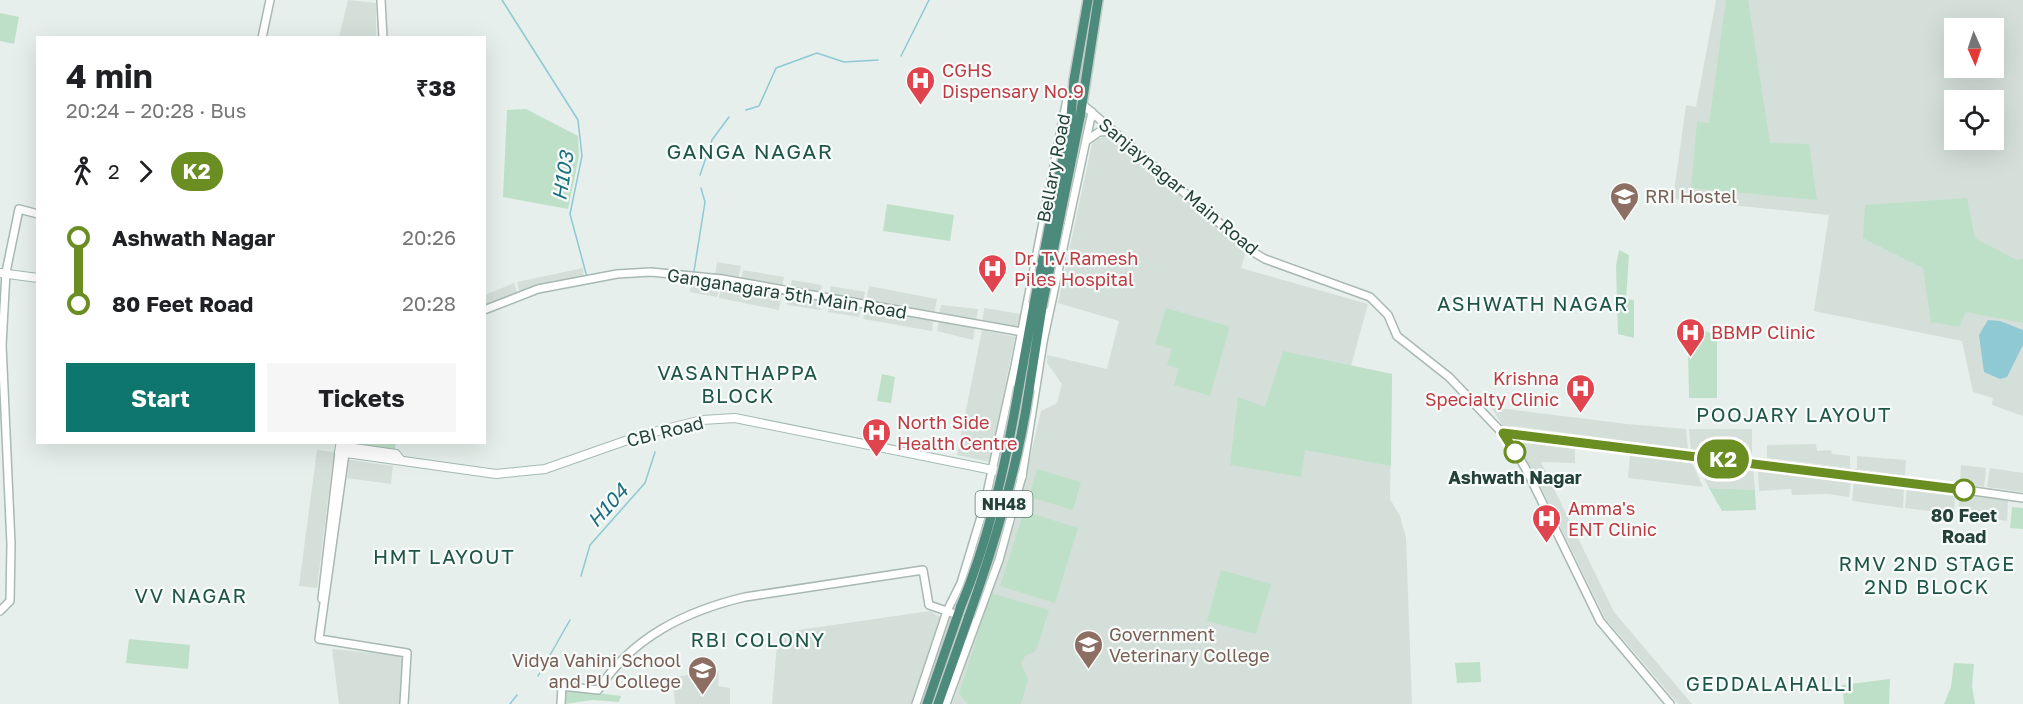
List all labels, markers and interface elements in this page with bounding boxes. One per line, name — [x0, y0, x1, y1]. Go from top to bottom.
north arrow — [1944, 18, 2004, 78]
map controls — [1944, 18, 2004, 150]
text: 4 min — [66, 56, 153, 95]
place label: CGHS Dispensary No.9 — [942, 59, 1084, 102]
hospital icon: CGHS Dispensary No.9 — [905, 64, 937, 106]
text: ₹38 — [416, 74, 456, 101]
button: locate — [1944, 90, 2004, 150]
text: 20:24 – 20:28 · Bus — [66, 98, 246, 122]
street label: Bellary Road — [1032, 112, 1074, 224]
street label: Sanjaynagar Main Road — [1095, 113, 1263, 259]
district label: GANGA NAGAR — [667, 138, 833, 164]
water label: H103 — [546, 148, 578, 202]
icon: walk — [66, 155, 99, 188]
icon: forward — [129, 155, 162, 188]
text: K2 — [183, 158, 211, 184]
text: 2 — [108, 159, 120, 183]
school or university icon: RRI Hostel — [1608, 180, 1640, 222]
place label: RRI Hostel — [1645, 185, 1737, 207]
text: Ashwath Nagar — [112, 224, 275, 251]
text: 20:26 — [402, 225, 456, 249]
place label: Dr. T.V.Ramesh Piles Hospital — [1014, 247, 1138, 290]
hospital icon: Dr. T.V.Ramesh Piles Hospital — [977, 252, 1009, 294]
street label: Ganganagara 5th Main Road — [666, 263, 908, 323]
text: 80 Feet Road — [112, 290, 253, 317]
text: 20:28 — [402, 291, 456, 315]
district label: ASHWATH NAGAR — [1437, 291, 1629, 315]
hospital icon: BBMP Clinic — [1674, 316, 1706, 358]
place label: BBMP Clinic — [1711, 321, 1816, 343]
district label: VASANTHAPPA BLOCK — [657, 360, 819, 407]
button: Start — [66, 363, 255, 432]
button: Tickets — [267, 363, 456, 432]
place label: Krishna Specialty Clinic — [1425, 367, 1559, 410]
hospital icon: Krishna Specialty Clinic — [1564, 372, 1596, 414]
district label: POOJARY LAYOUT — [1696, 402, 1892, 426]
street label: CBI Road — [624, 411, 706, 451]
place label: North Side Health Centre — [897, 411, 1018, 454]
hospital icon: North Side Health Centre — [860, 416, 892, 458]
line badge: K2 — [1696, 440, 1750, 478]
marker: Ashwath Nagar — [1504, 441, 1526, 463]
text: K2 — [1709, 446, 1737, 472]
place label: Ashwath Nagar — [1448, 466, 1582, 488]
water label: H104 — [582, 478, 633, 531]
marker: 80 Feet Road — [1953, 479, 1975, 501]
road number: NH48 — [976, 491, 1032, 517]
place label: Amma's ENT Clinic — [1568, 497, 1657, 540]
hospital icon: Amma's ENT Clinic — [1531, 502, 1563, 544]
place label: 80 Feet Road — [1931, 504, 1997, 547]
district label: HMT LAYOUT — [373, 544, 515, 568]
district label: RMV 2ND STAGE 2ND BLOCK — [1838, 551, 2016, 598]
district label: VV NAGAR — [134, 583, 248, 607]
place label: Government Veterinary College — [1109, 623, 1270, 666]
district label: RBI COLONY — [690, 627, 826, 651]
school or university icon: Government Veterinary College — [1072, 628, 1104, 670]
place label: Vidya Vahini School and PU College — [512, 649, 681, 692]
school or university icon: Vidya Vahini School and PU College — [686, 654, 718, 696]
district label: GEDDALAHALLI — [1686, 671, 1854, 695]

